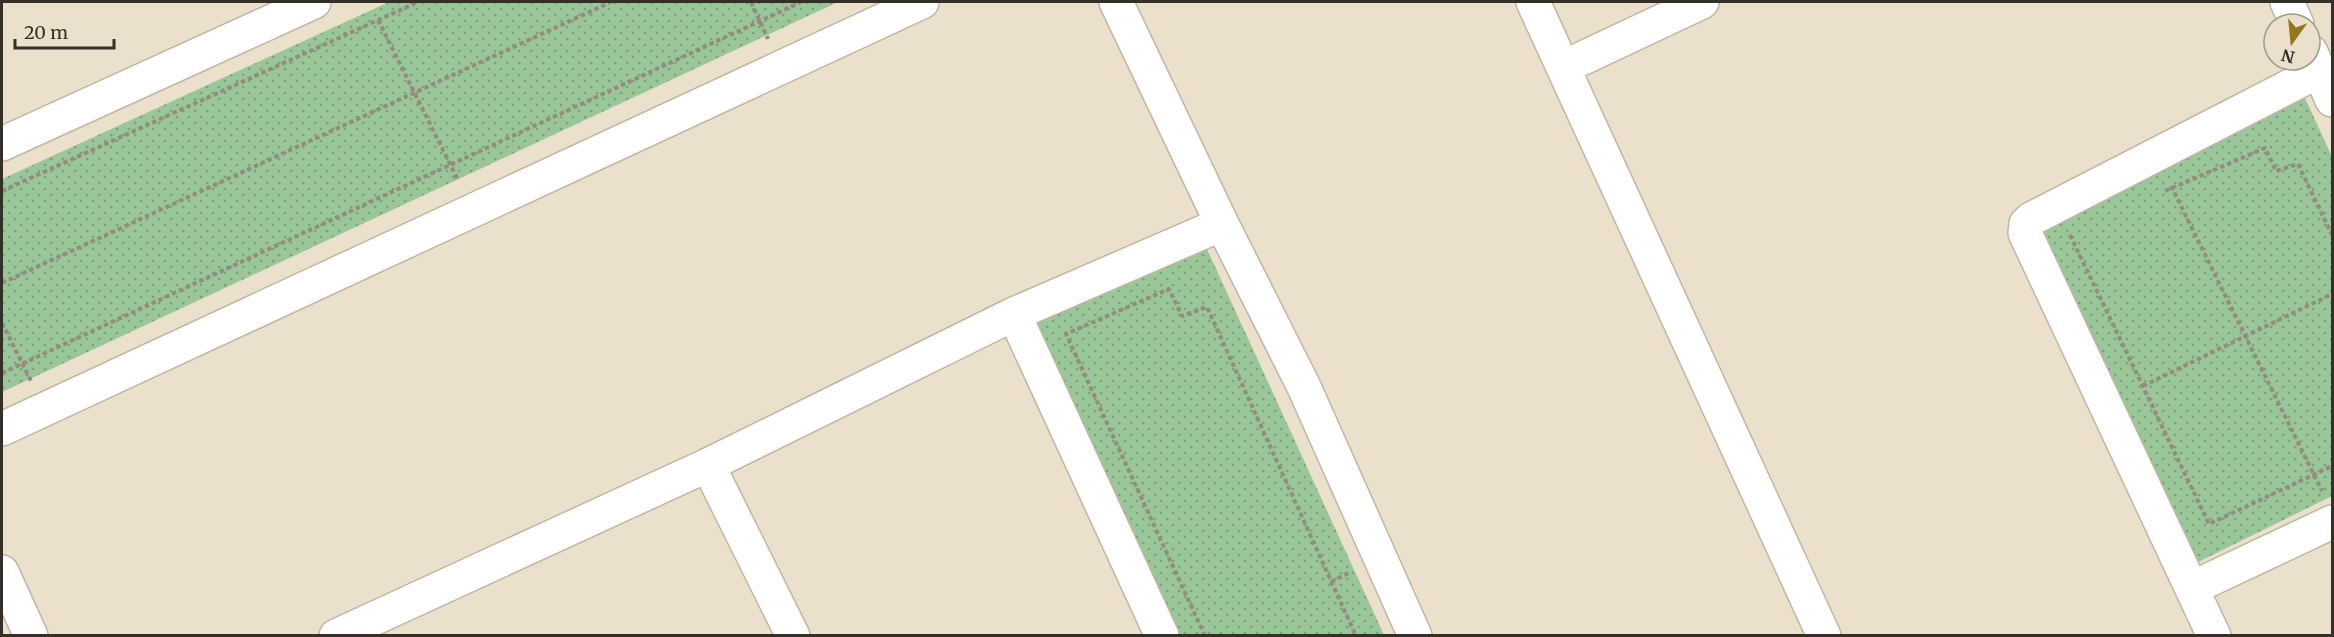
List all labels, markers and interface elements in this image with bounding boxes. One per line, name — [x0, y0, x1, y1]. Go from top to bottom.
scale bar — [15, 12, 114, 50]
north arrow — [2262, 12, 2322, 72]
text: 20 m — [24, 21, 68, 44]
text: N — [2279, 45, 2297, 68]

